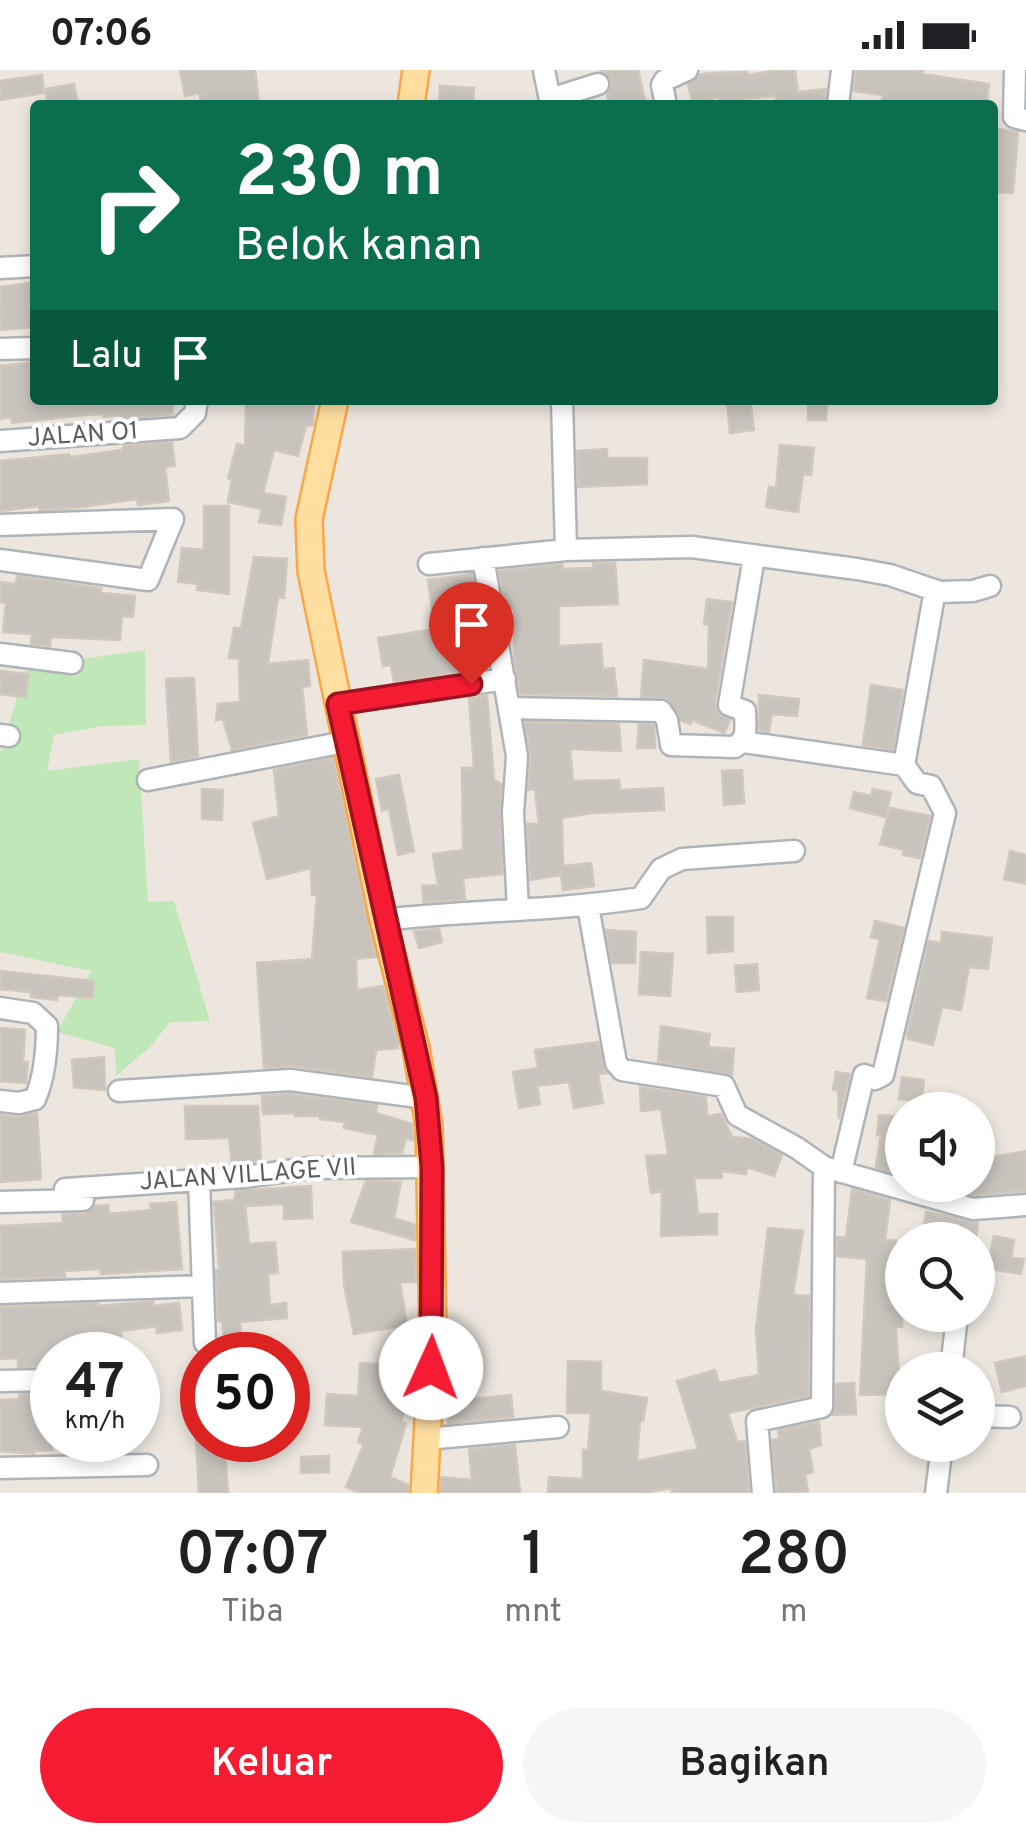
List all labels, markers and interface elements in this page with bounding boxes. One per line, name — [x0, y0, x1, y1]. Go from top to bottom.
text: 07:06 — [50, 11, 152, 60]
text: 230 m — [235, 132, 444, 221]
icon: right — [70, 140, 200, 270]
text: Belok kanan — [235, 219, 483, 276]
icon: arrive — [163, 330, 218, 385]
text: Lalu — [70, 333, 143, 382]
street label: JALAN O1 — [26, 416, 140, 456]
pin — [429, 582, 514, 685]
icon: arrive — [444, 597, 499, 652]
map controls — [885, 1092, 995, 1462]
button: sound — [885, 1092, 995, 1202]
street label: JALAN VILLAGE VII — [138, 1152, 358, 1200]
button: search — [885, 1222, 995, 1332]
position arrow — [379, 1316, 483, 1420]
speed limit sign: 50 — [180, 1332, 310, 1462]
button: layers — [885, 1352, 995, 1462]
text: 47 — [66, 1353, 124, 1416]
text: km/h — [65, 1406, 125, 1438]
text: 07:07 — [176, 1520, 329, 1596]
text: 1 — [521, 1520, 545, 1596]
text: 280 — [738, 1520, 850, 1596]
text: Tiba — [221, 1593, 283, 1633]
text: mnt — [505, 1593, 562, 1633]
text: m — [780, 1593, 807, 1633]
button: Keluar — [40, 1708, 503, 1823]
button: Bagikan — [523, 1708, 986, 1823]

